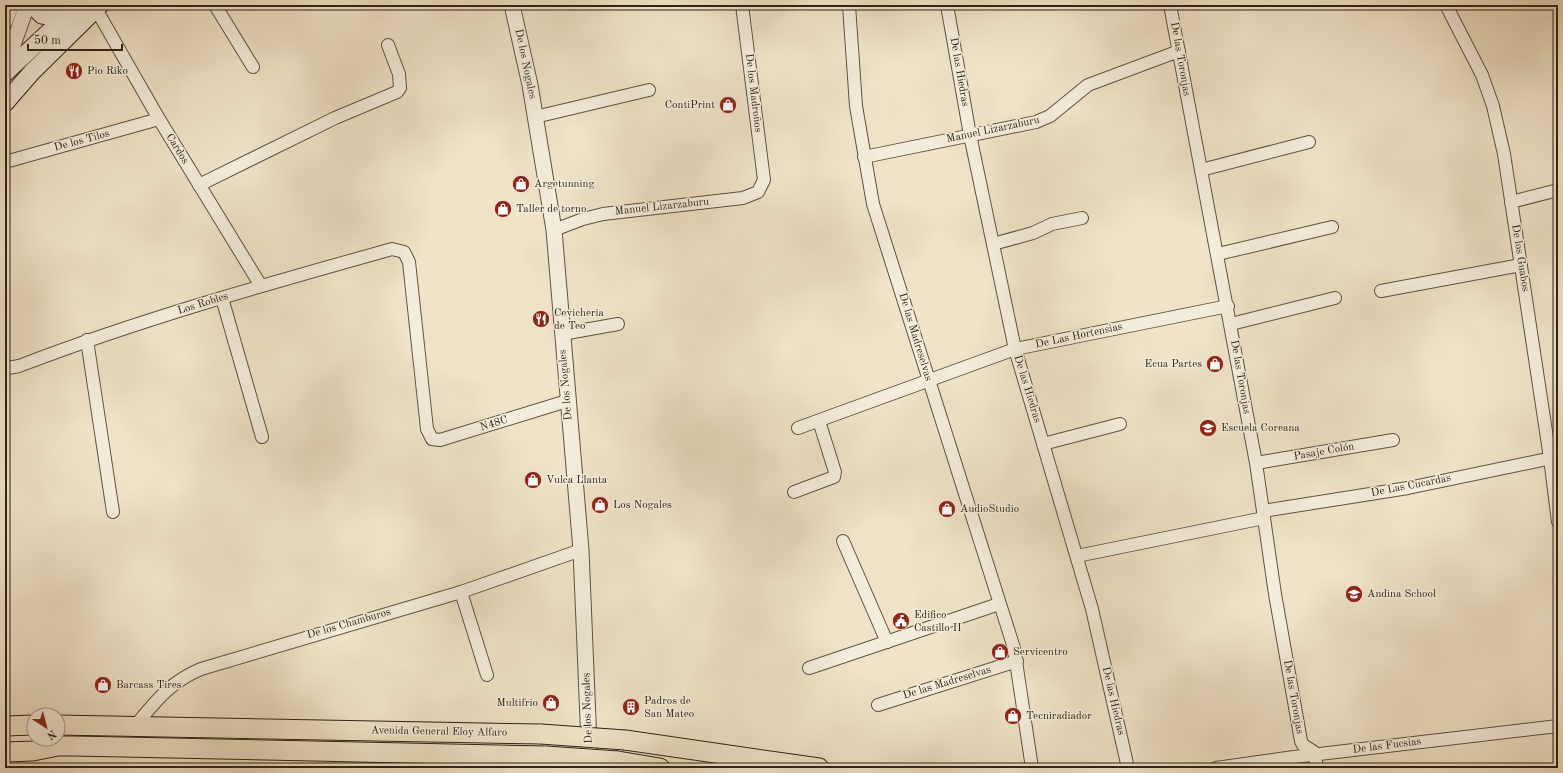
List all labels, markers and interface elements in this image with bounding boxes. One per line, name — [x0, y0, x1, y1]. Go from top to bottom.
street label: De las Toronjas — [1168, 21, 1192, 97]
scale bar — [28, 26, 122, 52]
street label: De los Nogales — [512, 28, 538, 100]
text: 50 m — [34, 34, 61, 47]
street label: De las Hiedras — [947, 37, 971, 108]
street label: De los Madroños — [743, 53, 763, 133]
restaurant icon: Pio Riko — [64, 61, 84, 81]
place label: Pio Riko — [87, 66, 128, 77]
shop icon: ContiPrint — [718, 95, 738, 115]
place label: ContiPrint — [665, 100, 715, 111]
street label: Manuel Lizarzaburu — [945, 115, 1041, 145]
street label: De los Tilos — [53, 128, 111, 154]
street label: Cardos — [164, 132, 191, 166]
shop icon: Argetunning — [511, 174, 531, 194]
place label: Argetunning — [534, 179, 594, 190]
street label: Manuel Lizarzaburu — [614, 197, 710, 217]
shop icon: Taller de torno — [493, 199, 513, 219]
place label: Taller de torno — [516, 204, 586, 215]
street label: De los Guabos — [1509, 224, 1531, 293]
street label: Los Robles — [176, 291, 230, 317]
street label: De las Madreselvas — [896, 292, 934, 383]
place label: Cevicheria de Teo — [554, 308, 605, 332]
restaurant icon: Cevicheria de Teo — [531, 309, 551, 329]
street label: De Las Hortensias — [1034, 321, 1124, 351]
street label: De las Toronjas — [1228, 339, 1252, 415]
street label: De los Nogales — [557, 349, 575, 421]
street label: De las Hiedras — [1011, 354, 1043, 424]
shop icon: Ecua Partes — [1205, 354, 1225, 374]
place label: Ecua Partes — [1145, 359, 1202, 370]
street label: N48C — [479, 415, 509, 433]
school or university icon: Escuela Coreana — [1198, 418, 1218, 438]
place label: Escuela Coreana — [1221, 423, 1300, 434]
street label: Pasaje Colón — [1293, 441, 1355, 463]
shop icon: Vulca Llanta — [523, 470, 543, 490]
street label: De Las Cucardas — [1370, 473, 1452, 499]
place label: Vulca Llanta — [546, 475, 608, 486]
shop icon: Los Nogales — [590, 495, 610, 515]
shop icon: AudioStudio — [937, 499, 957, 519]
place label: Los Nogales — [613, 500, 672, 511]
place label: AudioStudio — [960, 504, 1019, 515]
school or university icon: Andina School — [1344, 584, 1364, 604]
place label: Andina School — [1367, 589, 1436, 600]
street label: De los Chamburos — [306, 607, 392, 641]
place label: Edifico Castillo II — [914, 610, 962, 634]
public building icon: Edifico Castillo II — [891, 611, 911, 631]
shop icon: Servicentro — [990, 642, 1010, 662]
place label: Servicentro — [1013, 647, 1068, 658]
street label: De las Toronjas — [1281, 659, 1305, 735]
street label: De las Madreselvas — [902, 664, 993, 702]
street label: De las Hiedras — [1100, 666, 1126, 737]
street label: De los Nogales — [581, 672, 595, 744]
shop icon: Barcass Tires — [93, 675, 113, 695]
place label: Barcass Tires — [116, 680, 182, 691]
shop icon: Multifrio — [541, 693, 561, 713]
place label: Padros de San Mateo — [644, 696, 694, 720]
building icon: Padros de San Mateo — [621, 697, 641, 717]
place label: Multifrio — [497, 698, 538, 709]
shop icon: Tecniradiador — [1003, 706, 1023, 726]
north arrow — [26, 707, 66, 747]
place label: Tecniradiador — [1026, 711, 1092, 722]
street label: Avenida General Eloy Alfaro — [371, 725, 507, 739]
text: N — [44, 727, 58, 741]
street label: De las Fucsias — [1352, 736, 1422, 756]

